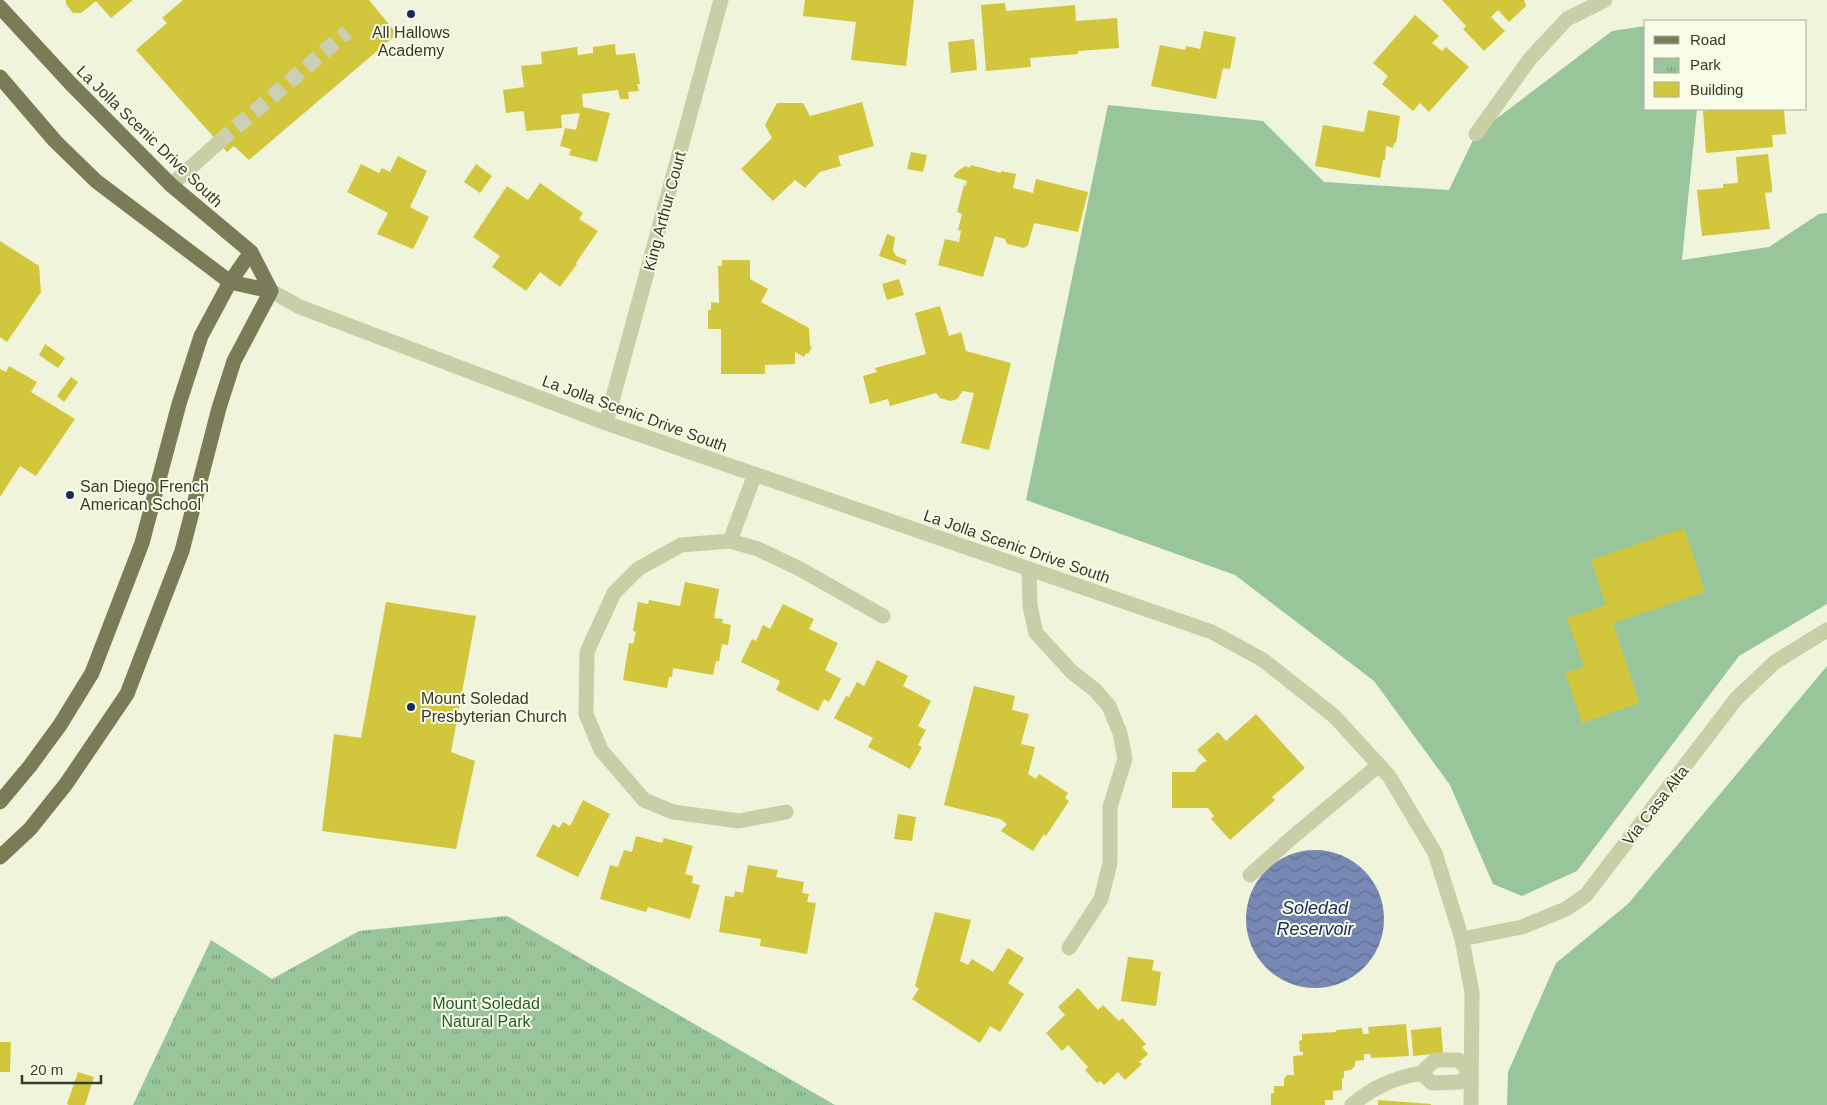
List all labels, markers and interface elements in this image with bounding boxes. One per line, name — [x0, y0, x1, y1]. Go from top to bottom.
marker: All Hallows Academy — [405, 8, 417, 20]
legend — [1644, 20, 1807, 110]
place label: All Hallows Academy — [372, 24, 450, 59]
text: Road — [1690, 31, 1726, 48]
text: Park — [1690, 56, 1721, 73]
street label: La Jolla Scenic Drive South — [73, 62, 226, 210]
text: Building — [1690, 81, 1743, 98]
street label: King Arthur Court — [640, 149, 689, 273]
street label: La Jolla Scenic Drive South — [540, 372, 730, 455]
place label: San Diego French American School — [80, 478, 209, 513]
marker: San Diego French American School — [64, 489, 76, 501]
street label: La Jolla Scenic Drive South — [922, 507, 1112, 586]
place label: Mount Soledad Presbyterian Church — [421, 690, 567, 725]
marker: Mount Soledad Presbyterian Church — [405, 701, 417, 713]
street label: Via Casa Alta — [1619, 762, 1692, 848]
water label: Soledad Reservoir — [1276, 898, 1355, 939]
park label: Mount Soledad Natural Park — [432, 995, 540, 1030]
scale bar — [22, 1052, 101, 1084]
text: 20 m — [30, 1061, 63, 1078]

